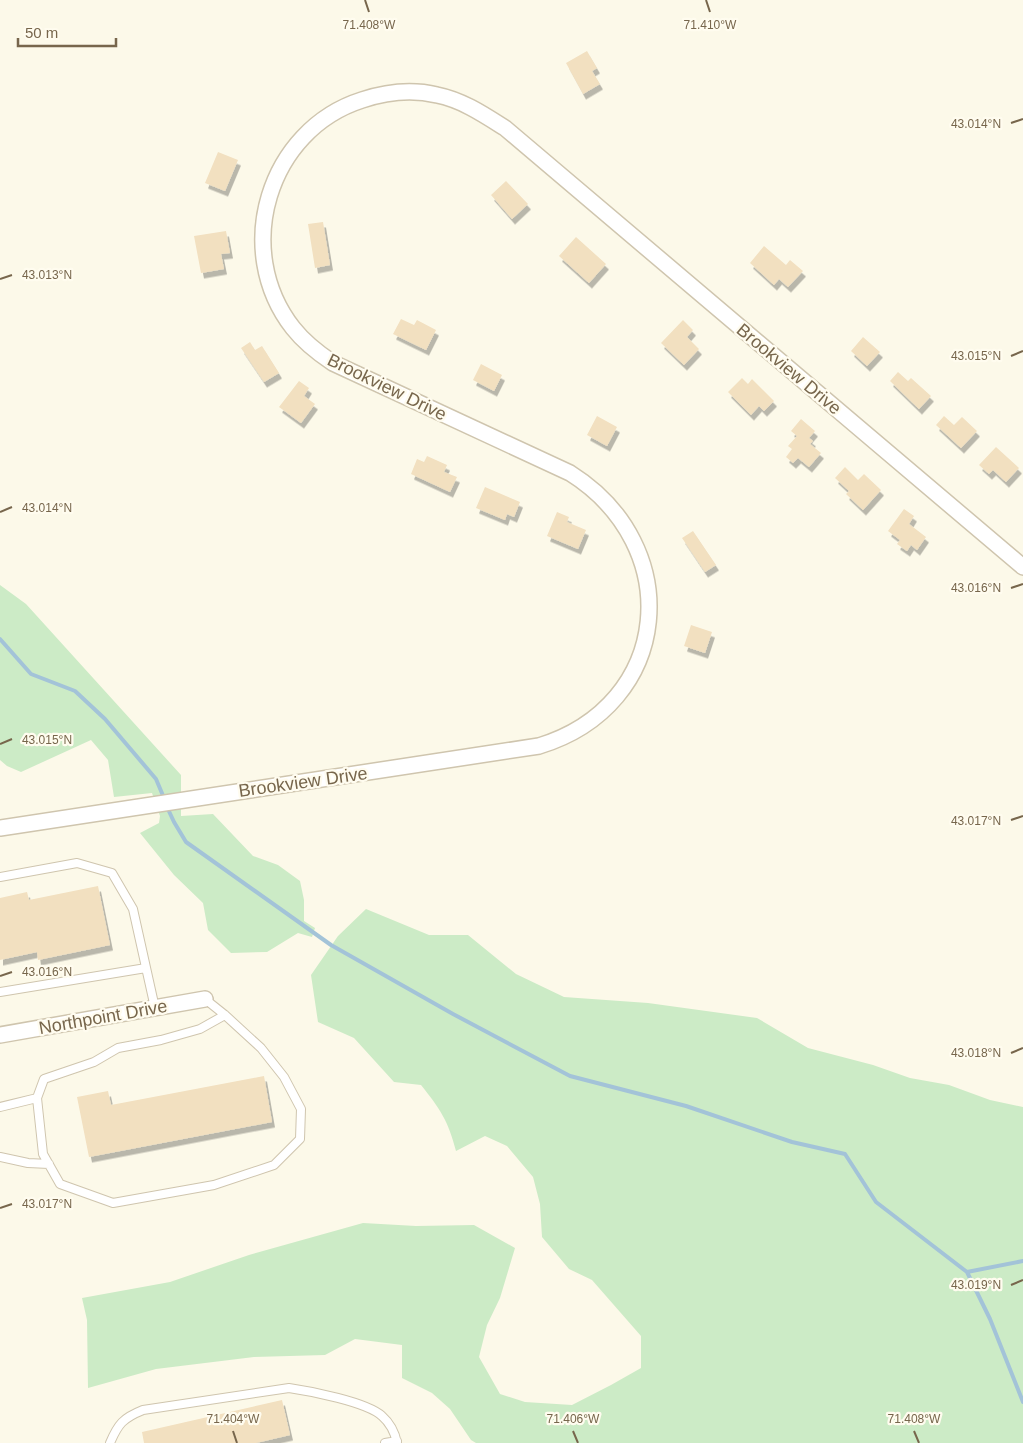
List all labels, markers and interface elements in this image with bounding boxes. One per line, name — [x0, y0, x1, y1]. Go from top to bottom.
scale bar — [18, 15, 115, 47]
text: 71.408°W — [343, 18, 396, 32]
text: 71.410°W — [684, 18, 737, 32]
text: 50 m — [25, 24, 58, 41]
text: 43.014°N — [951, 117, 1001, 131]
text: 43.013°N — [22, 268, 72, 282]
street label: Brookview Drive — [733, 320, 845, 418]
text: 43.015°N — [951, 349, 1001, 363]
street label: Brookview Drive — [324, 350, 450, 424]
text: 43.014°N — [22, 501, 72, 515]
text: 43.016°N — [951, 581, 1001, 595]
text: 43.015°N — [22, 733, 72, 747]
street label: Brookview Drive — [237, 763, 369, 801]
text: 43.017°N — [951, 814, 1001, 828]
text: 43.016°N — [22, 965, 72, 979]
street label: Northpoint Drive — [37, 996, 169, 1038]
text: 43.018°N — [951, 1046, 1001, 1060]
text: 43.017°N — [22, 1197, 72, 1211]
text: 43.019°N — [951, 1278, 1001, 1292]
text: 71.404°W — [207, 1412, 260, 1426]
text: 71.406°W — [547, 1412, 600, 1426]
text: 71.408°W — [888, 1412, 941, 1426]

